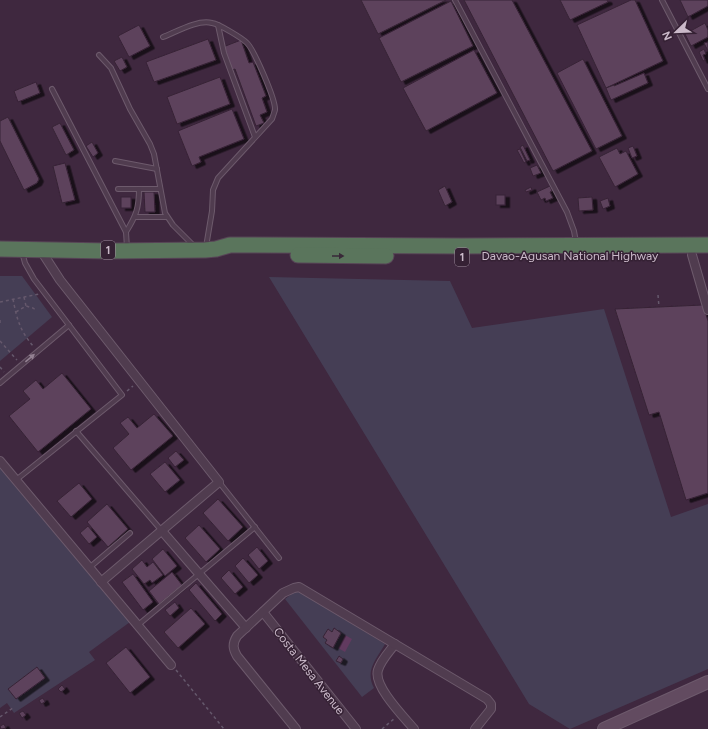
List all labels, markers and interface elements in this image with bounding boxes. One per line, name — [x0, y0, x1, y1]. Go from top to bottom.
north arrow — [656, 12, 696, 52]
text: N — [660, 29, 675, 42]
road number: 1 — [101, 241, 115, 259]
road number: 1 — [455, 248, 469, 266]
street label: Davao-Agusan National Highway — [482, 249, 659, 263]
one-way arrow — [332, 253, 345, 259]
one-way arrow — [24, 354, 35, 363]
street label: Costa Mesa Avenue — [271, 625, 348, 718]

